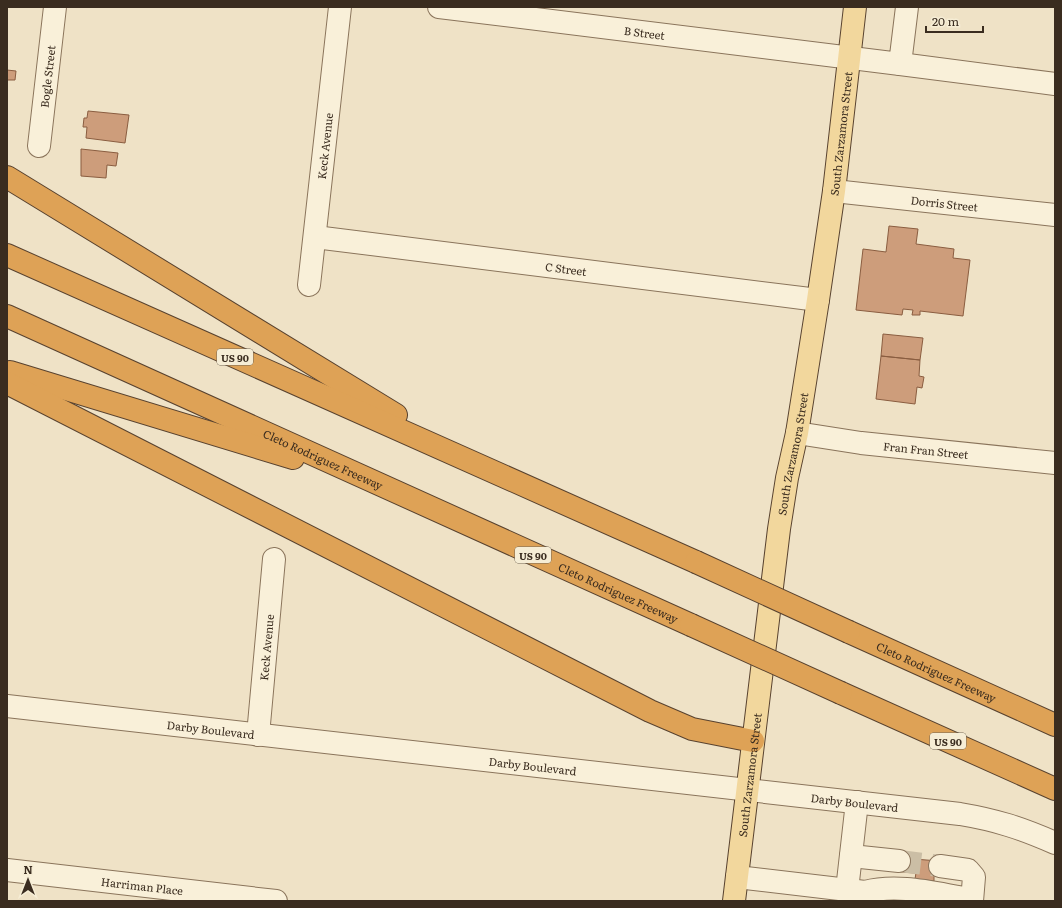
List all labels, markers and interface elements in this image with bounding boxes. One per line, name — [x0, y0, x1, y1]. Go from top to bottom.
scale bar — [926, 8, 983, 34]
text: 20 m — [932, 12, 959, 30]
street label: B Street — [623, 22, 666, 43]
street label: Bogle Street — [35, 44, 59, 109]
street label: South Zarzamora Street — [825, 70, 856, 197]
street label: Keck Avenue — [313, 111, 336, 180]
street label: Dorris Street — [910, 191, 979, 215]
street label: C Street — [545, 258, 588, 279]
road number: US 90 — [217, 349, 253, 365]
street label: South Zarzamora Street — [773, 391, 811, 517]
street label: Cleto Rodriguez Freeway — [261, 425, 386, 493]
street label: Fran Fran Street — [882, 437, 970, 462]
road number: US 90 — [515, 547, 551, 563]
street label: Cleto Rodriguez Freeway — [556, 558, 682, 627]
street label: Keck Avenue — [255, 613, 277, 681]
street label: Cleto Rodriguez Freeway — [874, 638, 1000, 706]
street label: South Zarzamora Street — [734, 711, 765, 838]
street label: Darby Boulevard — [166, 716, 256, 742]
road number: US 90 — [930, 733, 966, 749]
street label: Darby Boulevard — [488, 753, 578, 779]
street label: Darby Boulevard — [810, 789, 900, 815]
north arrow — [8, 860, 48, 900]
text: N — [23, 861, 33, 877]
street label: Harriman Place — [100, 873, 184, 898]

